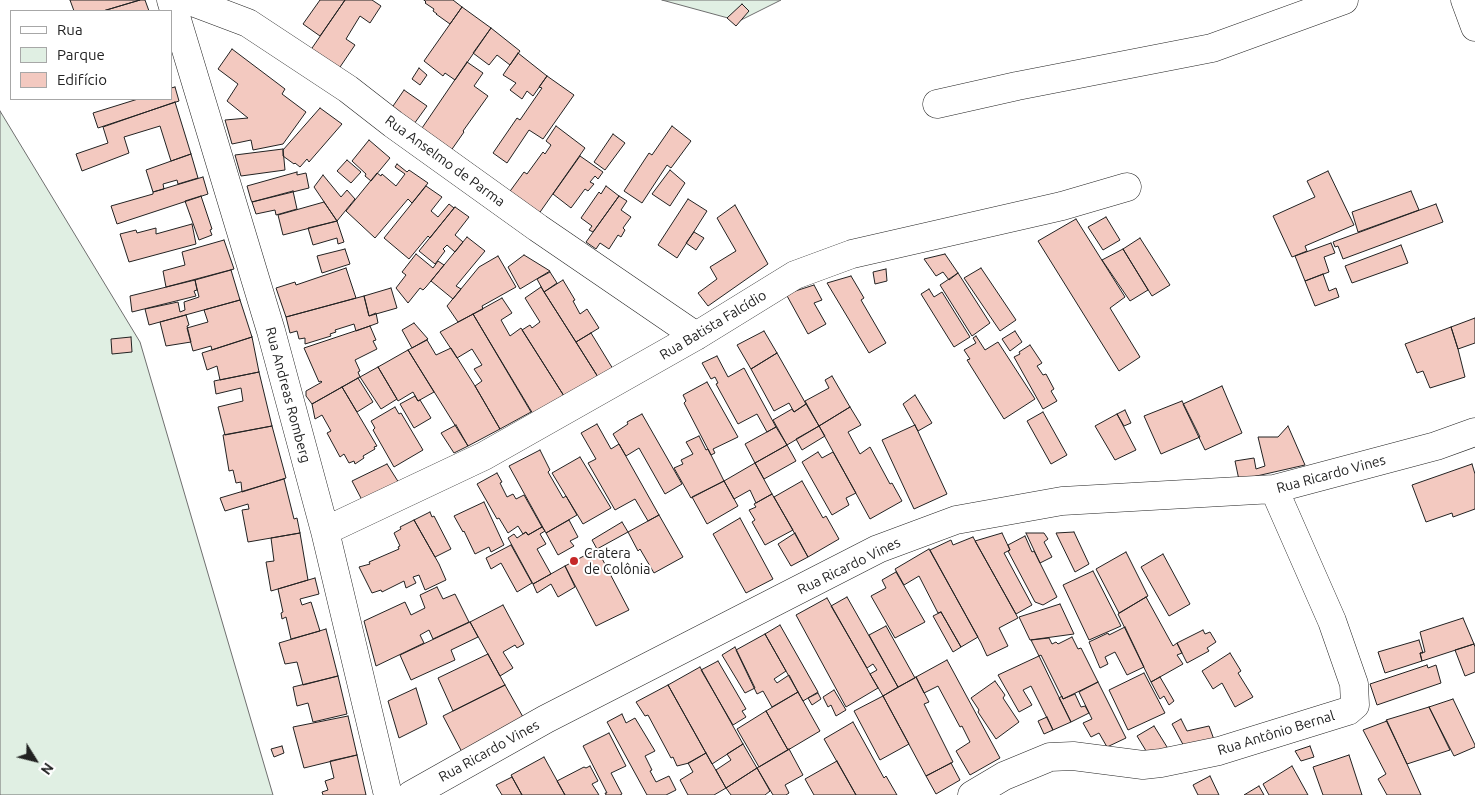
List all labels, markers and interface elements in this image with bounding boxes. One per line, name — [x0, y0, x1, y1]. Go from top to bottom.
legend — [10, 10, 172, 100]
text: Rua — [57, 21, 83, 38]
text: Parque — [57, 46, 105, 63]
text: Edifício — [57, 71, 107, 88]
street label: Rua Anselmo de Parma — [382, 112, 508, 210]
street label: Rua Batista Falcídio — [657, 287, 769, 363]
street label: Rua Andreas Romberg — [262, 325, 314, 465]
street label: Rua Ricardo Vines — [1275, 451, 1387, 497]
street label: Rua Ricardo Vines — [795, 534, 903, 598]
place label: Cratera de Colônia — [584, 545, 650, 578]
marker: Cratera de Colônia — [568, 555, 580, 567]
street label: Rua Antônio Bernal — [1215, 707, 1337, 759]
street label: Rua Ricardo Vines — [436, 716, 542, 786]
north arrow — [10, 735, 60, 785]
text: N — [38, 760, 57, 778]

